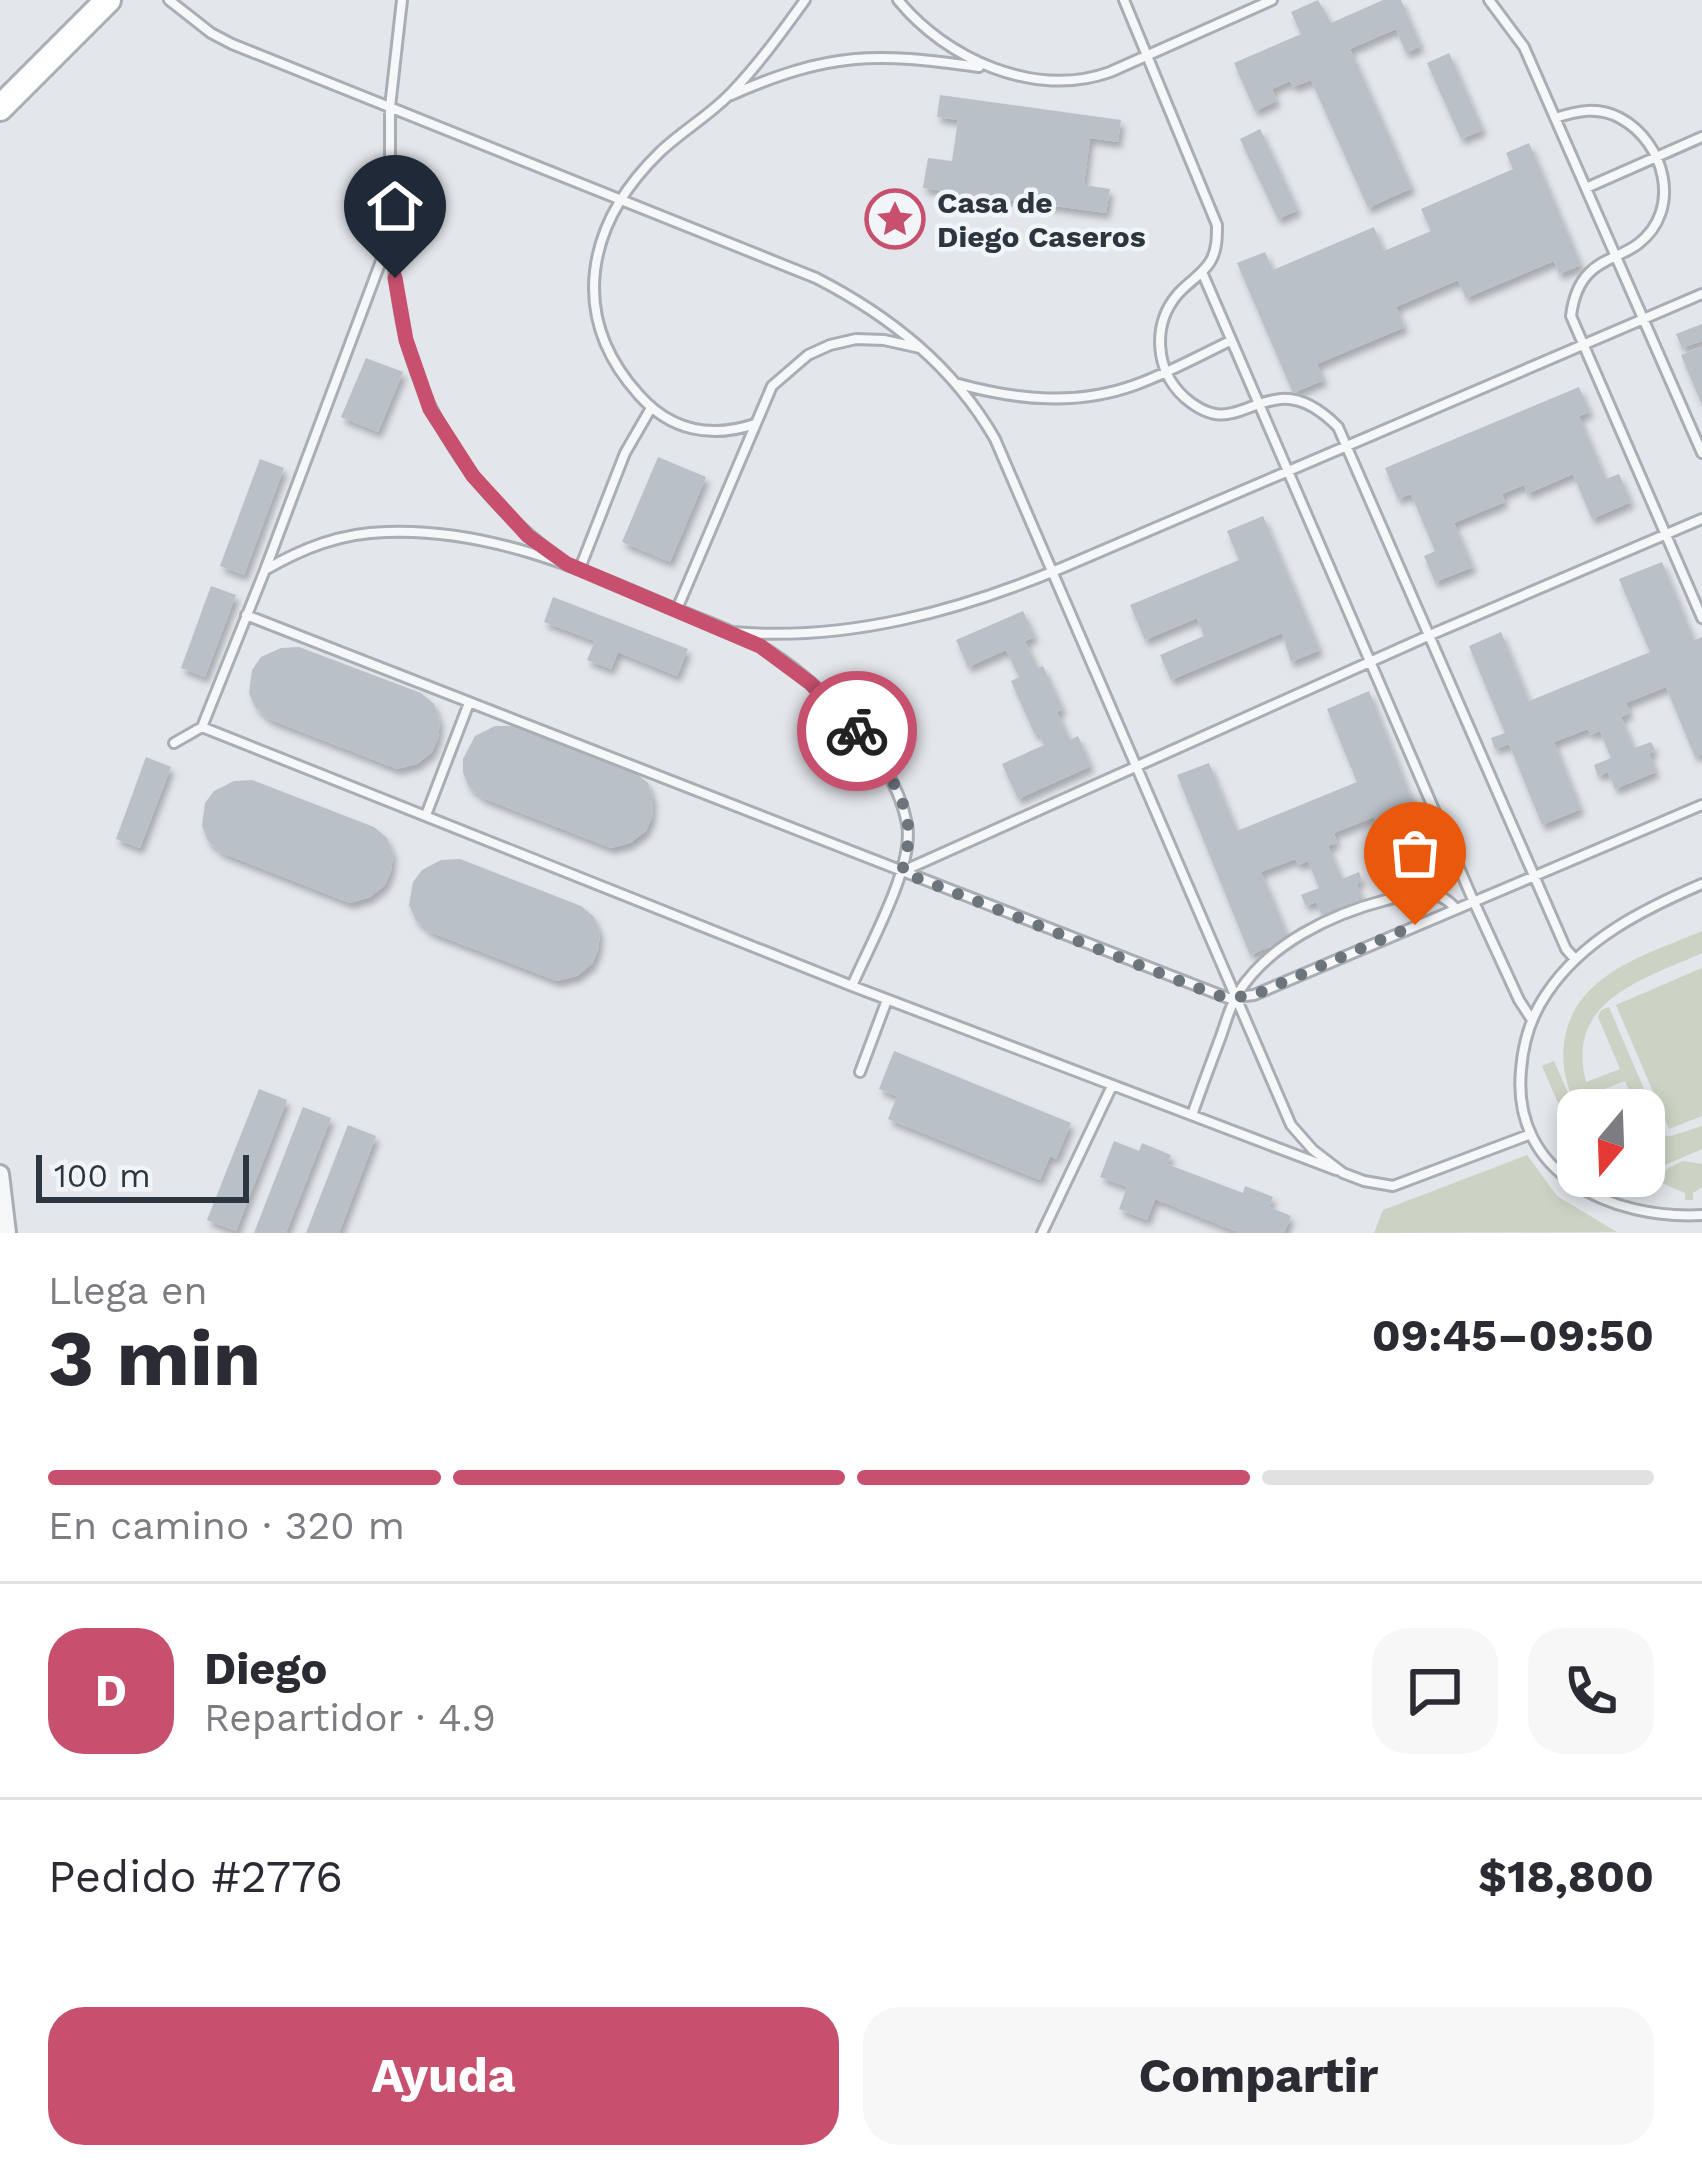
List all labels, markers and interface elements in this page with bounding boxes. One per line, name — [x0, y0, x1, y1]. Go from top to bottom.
pin — [344, 155, 446, 278]
icon: home — [362, 173, 428, 239]
place label: Casa de Diego Caseros — [937, 185, 1146, 254]
place icon: Casa de Diego Caseros — [864, 188, 926, 250]
courier — [797, 671, 917, 791]
icon: bike — [824, 698, 890, 764]
pin — [1364, 802, 1466, 925]
icon: bag — [1382, 820, 1448, 886]
north arrow — [1557, 1089, 1665, 1197]
map controls — [1557, 1089, 1665, 1197]
scale bar — [36, 1149, 249, 1202]
text: 100 m — [54, 1156, 151, 1195]
text: Llega en — [48, 1268, 208, 1313]
text: 09:45–09:50 — [1372, 1309, 1654, 1362]
text: 3 min — [48, 1312, 261, 1404]
text: En camino · 320 m — [48, 1503, 405, 1548]
button: chat — [1372, 1628, 1498, 1754]
button: phone — [1528, 1628, 1654, 1754]
text: Diego — [204, 1642, 328, 1695]
text: D — [95, 1664, 127, 1717]
text: Repartidor · 4.9 — [204, 1695, 496, 1740]
text: Pedido #2776 — [48, 1850, 343, 1903]
text: $18,800 — [1478, 1850, 1654, 1903]
button: Ayuda — [48, 2007, 839, 2145]
button: Compartir — [863, 2007, 1654, 2145]

